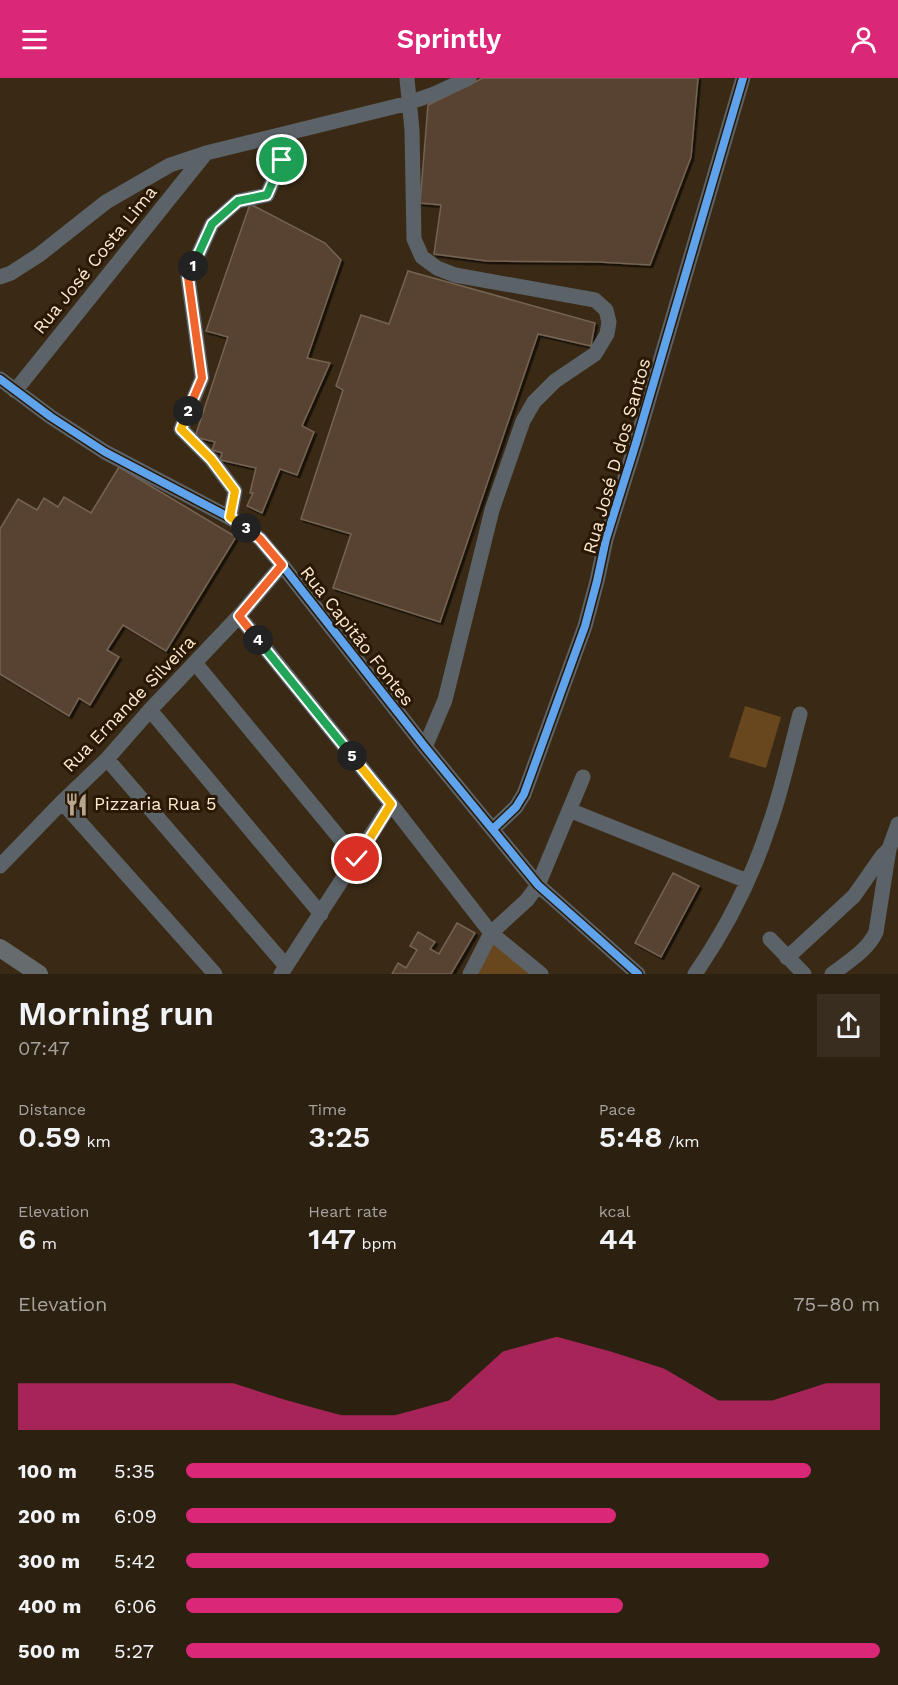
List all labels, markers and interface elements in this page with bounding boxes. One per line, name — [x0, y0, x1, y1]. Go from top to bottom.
icon: menu — [18, 23, 51, 56]
text: Sprintly — [397, 23, 501, 55]
icon: person — [847, 23, 880, 56]
pin — [256, 134, 307, 185]
icon: arrive — [265, 143, 298, 176]
street label: Rua José Costa Lima — [28, 182, 161, 338]
pin: 1 — [178, 251, 208, 281]
text: 1 — [190, 256, 196, 275]
street label: Rua José D dos Santos — [579, 356, 655, 556]
pin: 2 — [173, 396, 203, 426]
text: 2 — [183, 401, 193, 420]
pin: 3 — [231, 513, 261, 543]
text: 3 — [241, 518, 251, 537]
street label: Rua Capitão Fontes — [296, 562, 418, 710]
pin: 4 — [243, 625, 273, 655]
text: 4 — [253, 630, 263, 649]
street label: Rua Ernande Silveira — [58, 631, 199, 776]
pin: 5 — [337, 741, 367, 771]
text: 5 — [347, 746, 357, 765]
restaurant icon: Pizzaria Rua 5 — [63, 791, 89, 817]
place label: Pizzaria Rua 5 — [94, 793, 217, 814]
pin — [331, 833, 382, 884]
icon: check — [340, 842, 373, 875]
text: Morning run — [18, 994, 214, 1033]
button: share — [817, 994, 880, 1057]
text: 07:47 — [18, 1036, 70, 1060]
text: Distance — [18, 1100, 86, 1119]
text: Time — [308, 1100, 346, 1119]
text: Pace — [599, 1100, 636, 1119]
text: 0.59 — [18, 1119, 81, 1154]
text: 3:25 — [308, 1119, 370, 1154]
text: 5:48 — [599, 1119, 663, 1154]
text: km — [81, 1132, 111, 1151]
text: /km — [663, 1132, 700, 1151]
text: Elevation — [18, 1202, 89, 1221]
text: Heart rate — [308, 1202, 387, 1221]
text: kcal — [599, 1202, 630, 1221]
text: 6 — [18, 1221, 36, 1256]
text: 147 — [308, 1221, 356, 1256]
text: 44 — [599, 1221, 637, 1256]
text: m — [36, 1234, 57, 1253]
text: bpm — [356, 1234, 397, 1253]
text: Elevation — [18, 1292, 107, 1316]
text: 75–80 m — [793, 1292, 880, 1316]
text: 100 m — [18, 1459, 77, 1483]
text: 5:35 — [114, 1459, 155, 1483]
text: 200 m — [18, 1504, 80, 1528]
text: 6:09 — [114, 1504, 157, 1528]
text: 300 m — [18, 1549, 80, 1573]
text: 5:42 — [114, 1549, 155, 1573]
text: 400 m — [18, 1594, 81, 1618]
text: 6:06 — [114, 1594, 157, 1618]
text: 500 m — [18, 1639, 80, 1663]
text: 5:27 — [114, 1639, 154, 1663]

